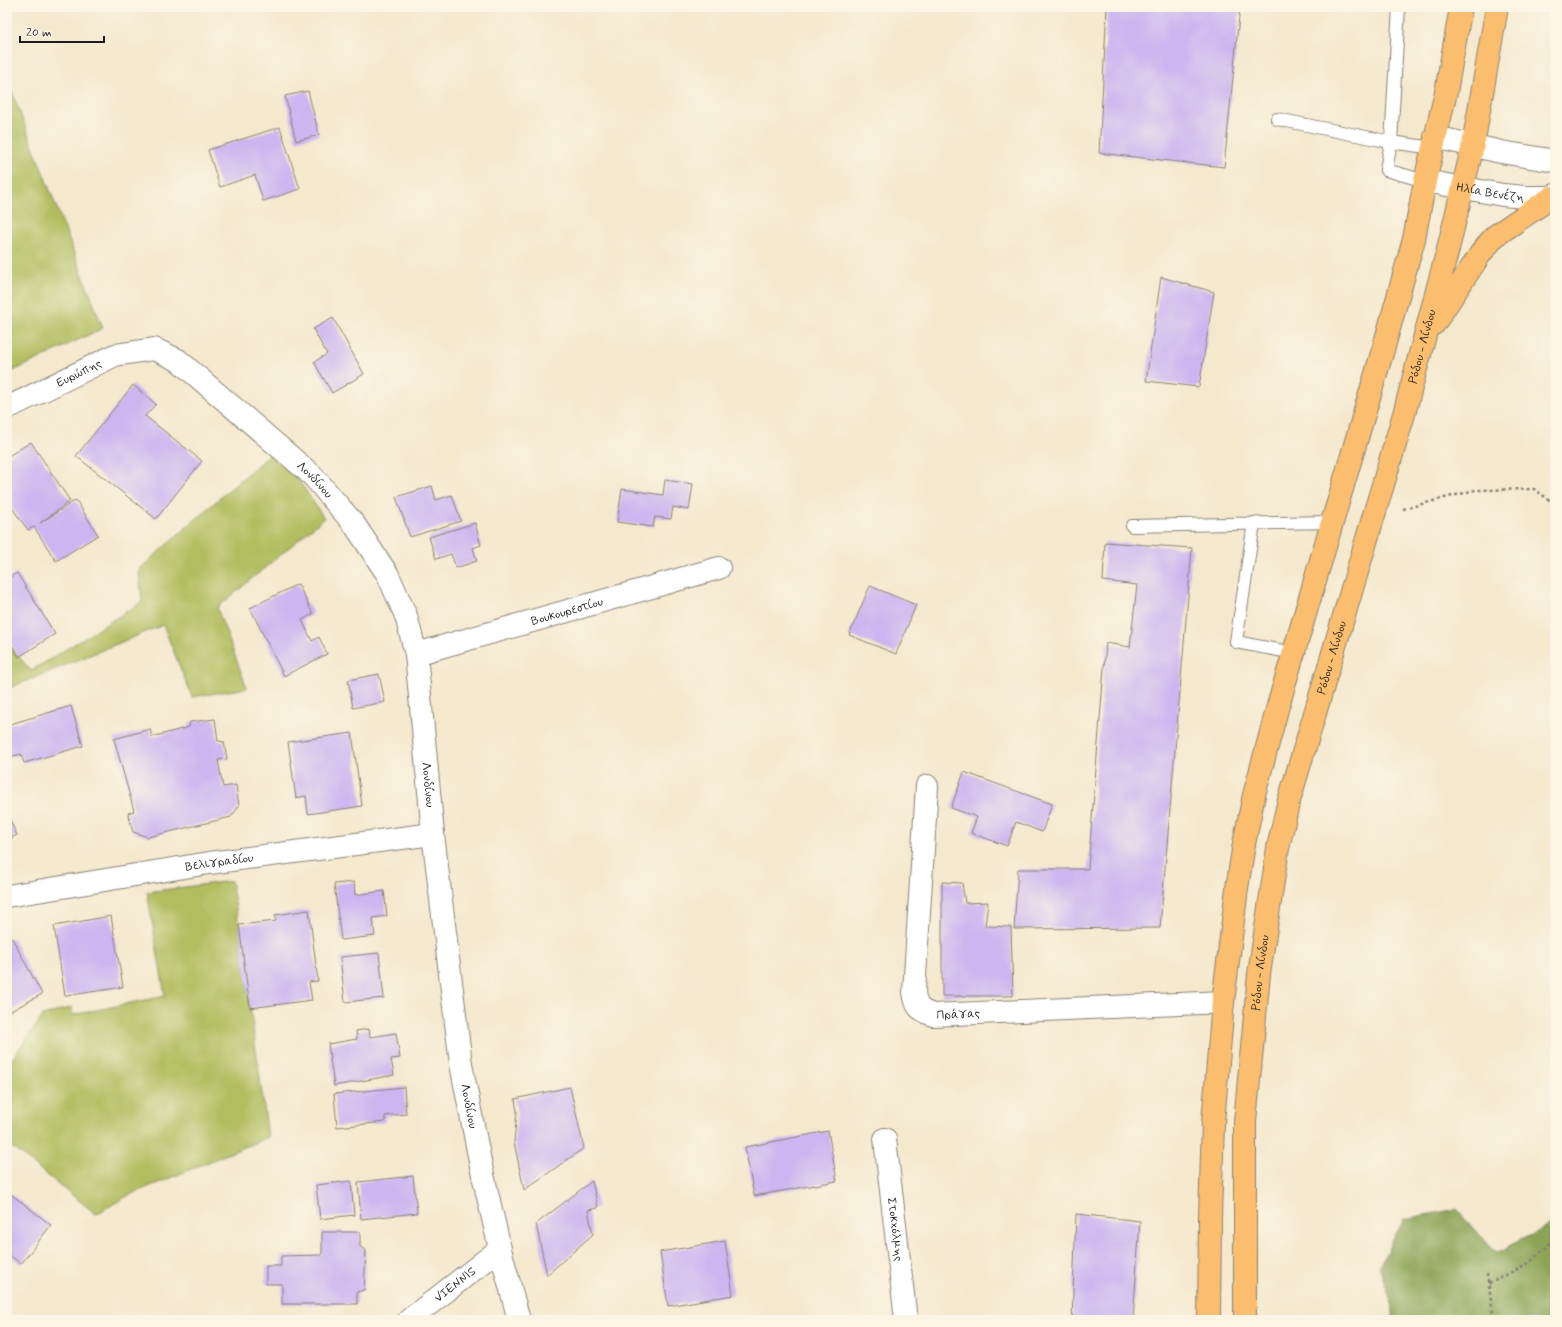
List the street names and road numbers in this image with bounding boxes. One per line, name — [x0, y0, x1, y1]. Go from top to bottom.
street label: Ηλία Βενέζη — [1455, 180, 1525, 206]
street label: Ρόδου - Λίνδου — [1405, 307, 1441, 386]
street label: Ευρώπης — [54, 356, 104, 391]
street label: Λονδίνου — [293, 458, 336, 502]
street label: Βουκουρεστίου — [530, 594, 606, 630]
street label: Ρόδου - Λίνδου — [1314, 618, 1351, 697]
street label: Λονδίνου — [417, 761, 438, 809]
street label: Βελιγραδίου — [184, 850, 255, 876]
street label: Ρόδου - Λίνδου — [1249, 933, 1274, 1011]
street label: Πράγας — [936, 1006, 980, 1024]
street label: Λονδίνου — [456, 1082, 481, 1131]
street label: Στοκχόλμης — [883, 1197, 906, 1262]
street label: VIENNIS — [431, 1264, 480, 1306]

